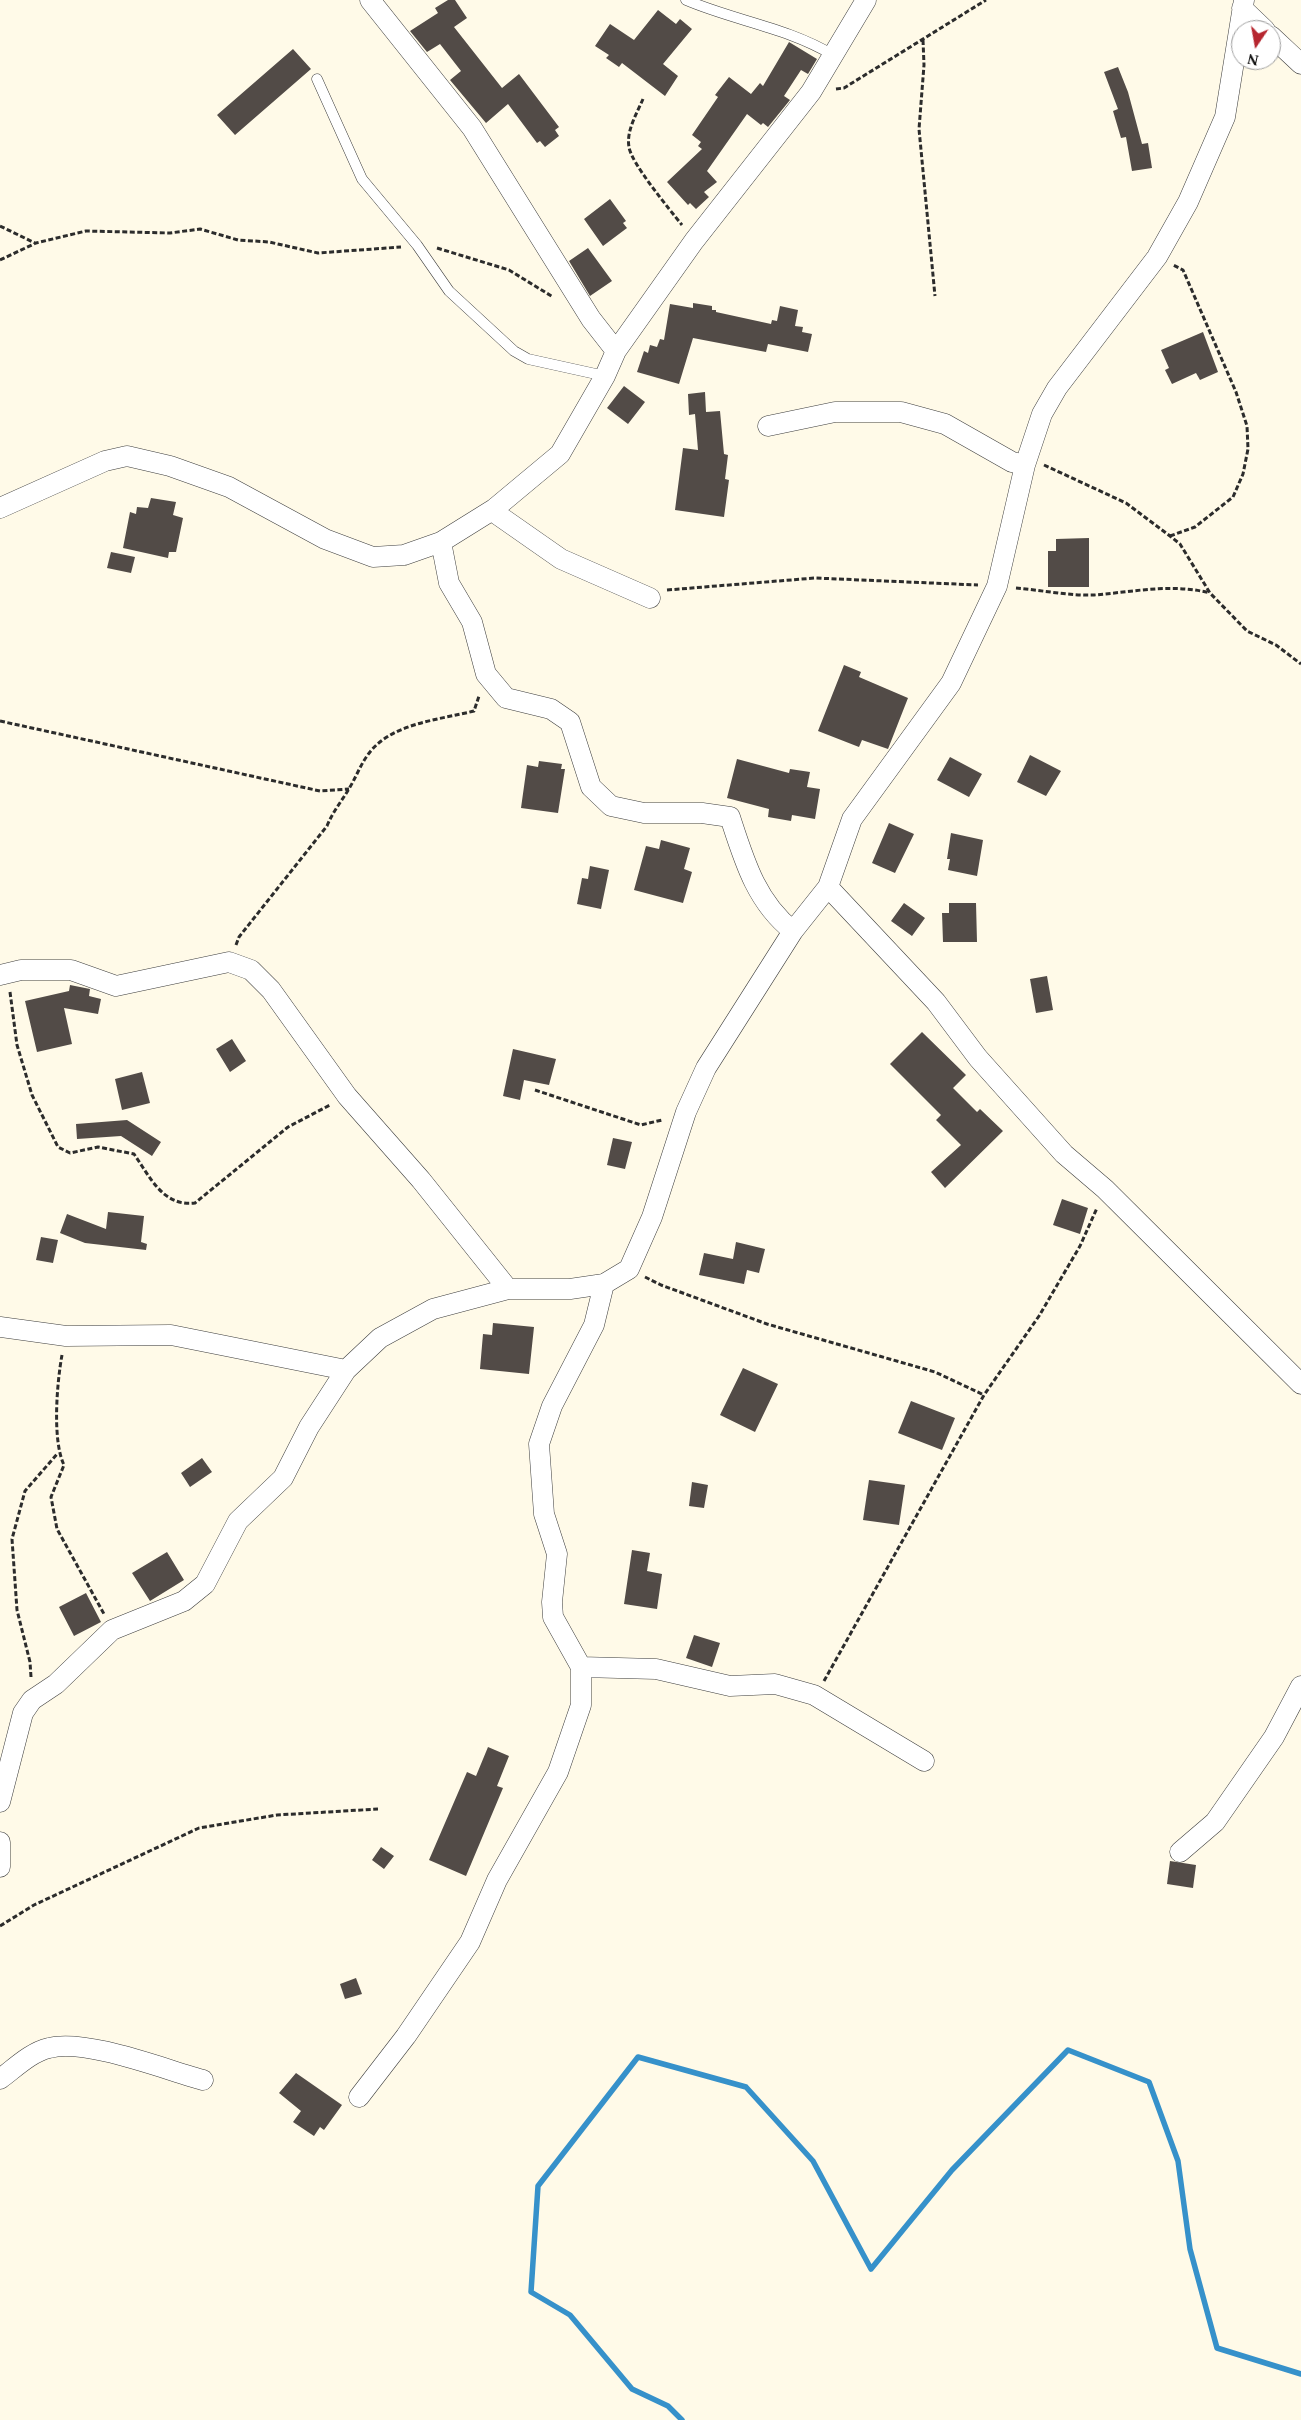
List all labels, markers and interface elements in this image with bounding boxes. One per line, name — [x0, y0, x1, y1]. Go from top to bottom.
north arrow — [1231, 20, 1281, 70]
text: N — [1245, 48, 1261, 71]

